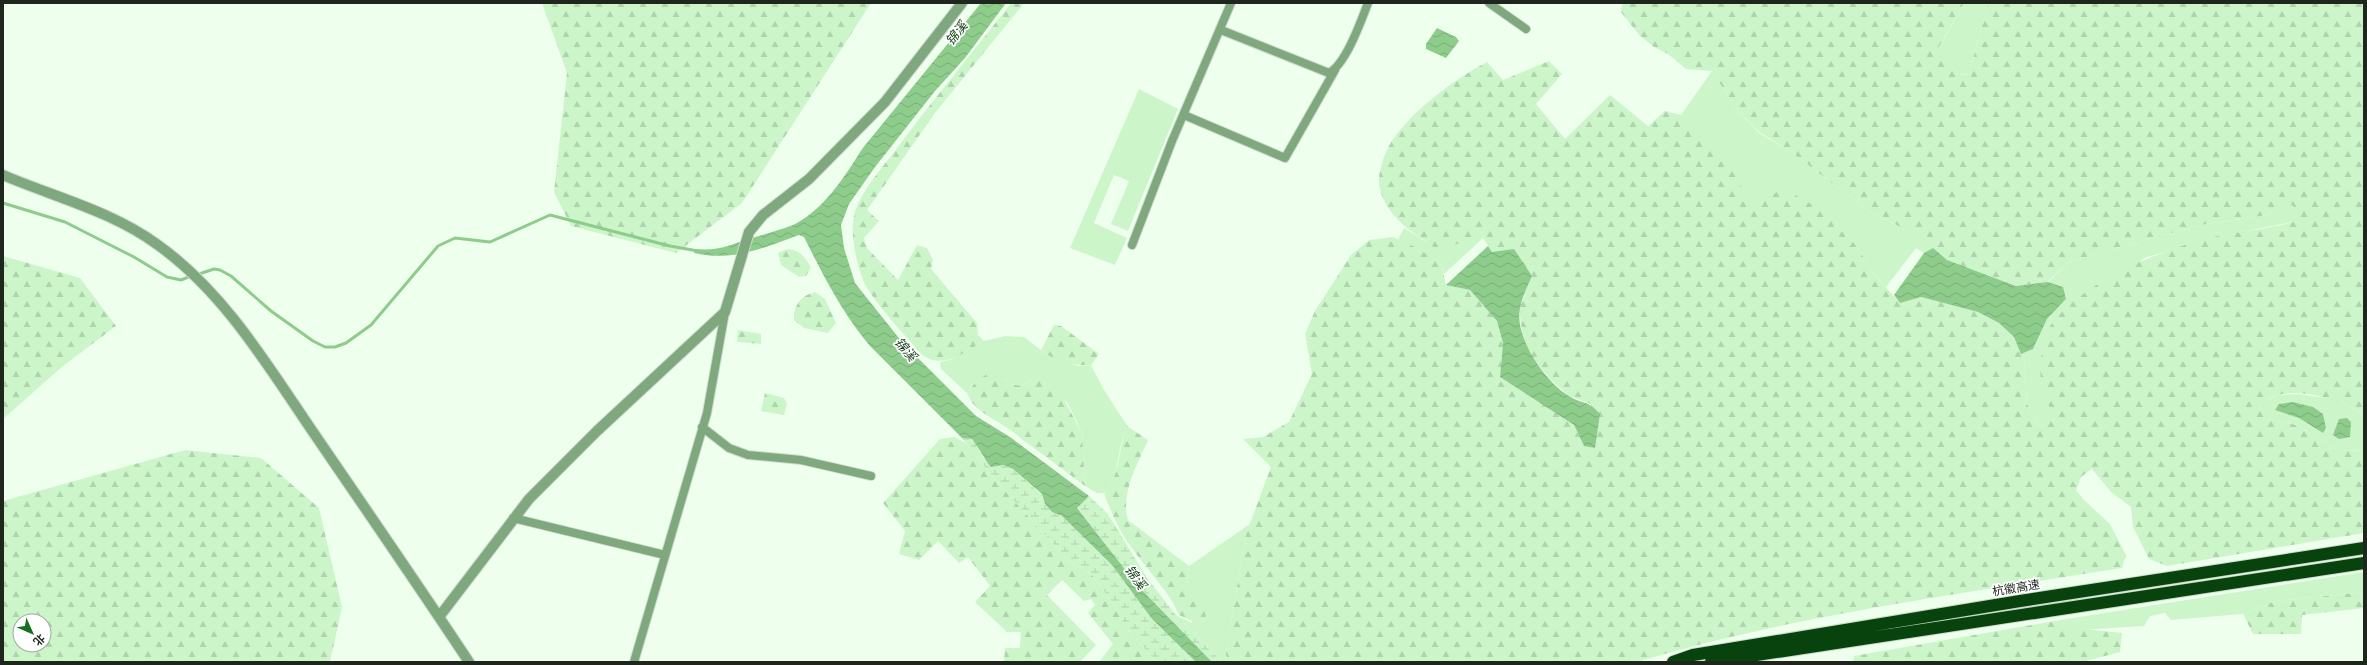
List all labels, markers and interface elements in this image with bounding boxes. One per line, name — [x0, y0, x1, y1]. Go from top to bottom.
water label: 锦溪 — [942, 16, 972, 48]
water label: 锦溪 — [891, 334, 922, 366]
water label: 锦溪 — [1122, 562, 1151, 594]
street label: 杭徽高速 — [1991, 576, 2041, 599]
north arrow — [12, 613, 52, 653]
text: 北 — [30, 631, 48, 649]

